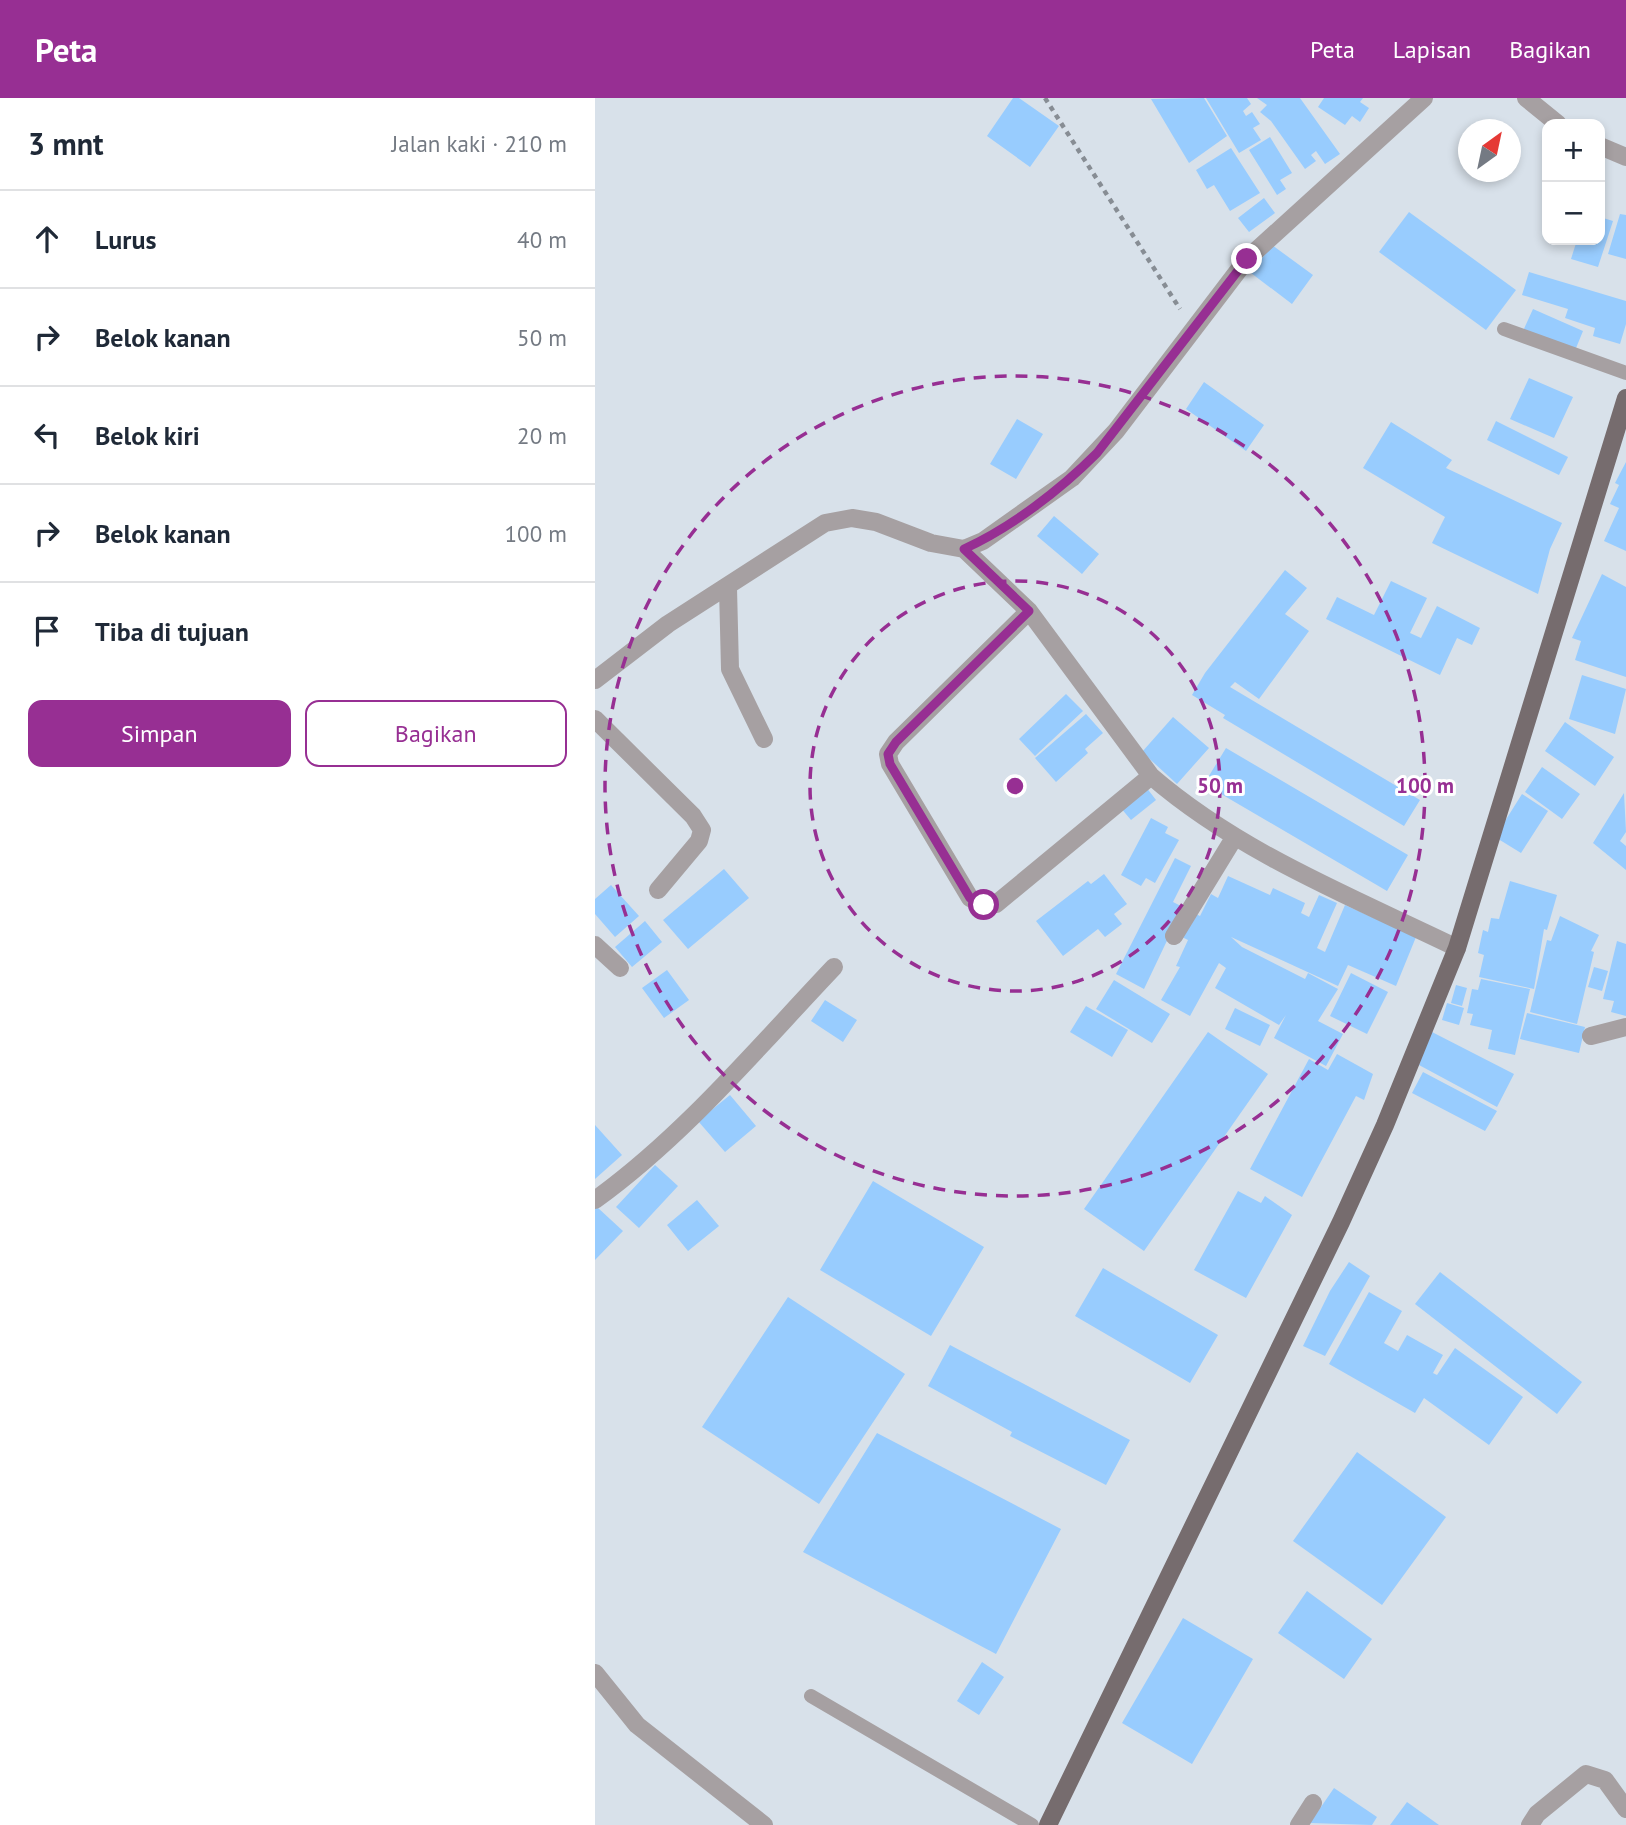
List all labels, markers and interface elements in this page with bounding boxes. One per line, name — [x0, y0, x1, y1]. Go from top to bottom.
text: Peta — [35, 28, 97, 71]
text: Peta — [1310, 34, 1355, 65]
text: Lapisan — [1393, 34, 1471, 65]
text: Bagikan — [1509, 34, 1591, 65]
north arrow — [1458, 119, 1521, 182]
map controls — [1542, 119, 1605, 245]
button: + — [1542, 119, 1605, 182]
text: 3 mnt — [28, 124, 104, 163]
text: Jalan kaki · 210 m — [392, 129, 567, 158]
button: − — [1542, 182, 1605, 245]
icon: ahead — [28, 220, 66, 258]
text: Lurus — [95, 223, 156, 256]
text: 40 m — [517, 225, 567, 254]
route end — [1231, 243, 1262, 274]
icon: right — [28, 318, 66, 356]
text: Belok kanan — [95, 321, 231, 354]
text: 50 m — [517, 323, 567, 352]
icon: left — [28, 416, 66, 454]
text: Belok kiri — [95, 419, 200, 452]
text: 20 m — [517, 421, 567, 450]
icon: right — [28, 514, 66, 552]
text: Belok kanan — [95, 517, 231, 550]
text: 100 m — [505, 519, 567, 548]
icon: arrive — [28, 612, 66, 650]
text: Tiba di tujuan — [95, 615, 249, 648]
button: Simpan — [28, 700, 291, 767]
button: Bagikan — [305, 700, 567, 767]
text: 50 m — [1197, 772, 1243, 799]
text: 100 m — [1396, 772, 1454, 799]
centre of rings — [1003, 774, 1027, 798]
route start — [968, 889, 999, 920]

